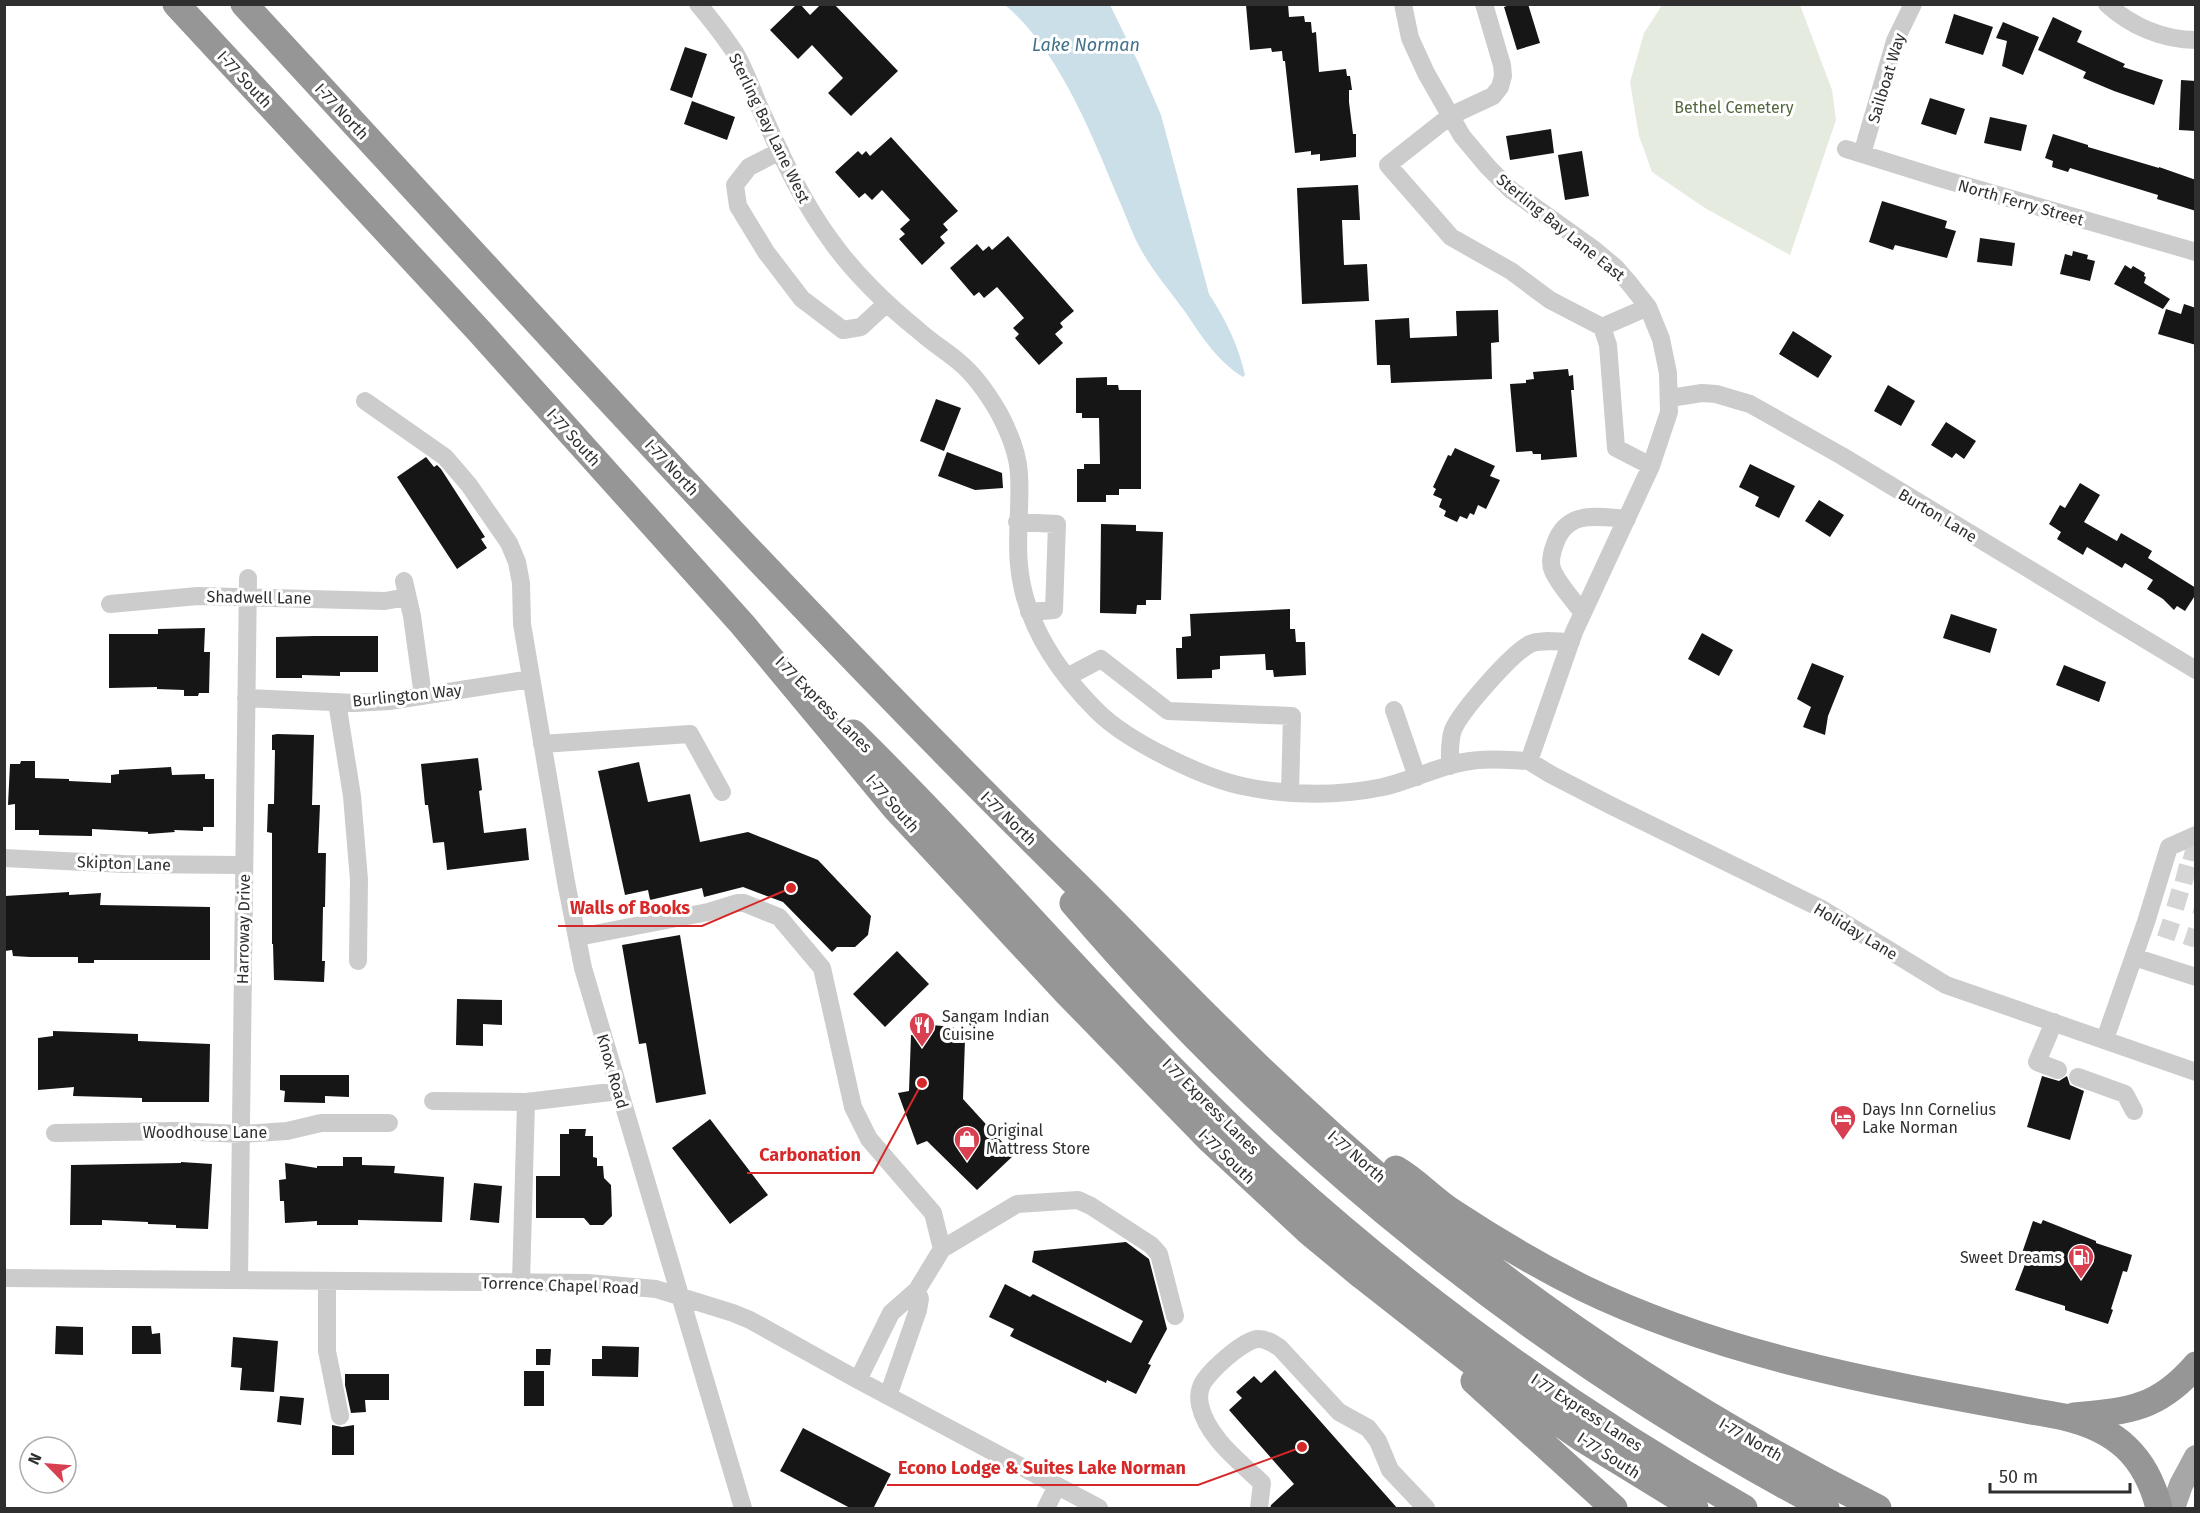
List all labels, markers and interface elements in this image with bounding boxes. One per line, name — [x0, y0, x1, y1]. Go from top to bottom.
street label: Sailboat Way — [1864, 31, 1909, 125]
water label: Lake Norman — [1032, 34, 1140, 56]
street label: I-77 South — [213, 47, 276, 112]
street label: Sterling Bay Lane West — [725, 50, 814, 206]
street label: I-77 North — [311, 79, 373, 144]
park label: Bethel Cemetery — [1674, 98, 1794, 117]
street label: Sterling Bay Lane East — [1493, 170, 1629, 285]
street label: North Ferry Street — [1956, 175, 2086, 230]
street label: I-77 South — [543, 405, 605, 470]
street label: I-77 North — [641, 435, 703, 500]
street label: Burton Lane — [1895, 485, 1980, 546]
street label: Shadwell Lane — [206, 587, 312, 608]
street label: I 77 Express Lanes — [771, 652, 876, 757]
street label: Burlington Way — [352, 680, 463, 711]
street label: I-77 South — [862, 770, 923, 836]
street label: I-77 North — [977, 787, 1041, 850]
street label: Skipton Lane — [77, 852, 171, 875]
street label: Harroway Drive — [233, 874, 254, 984]
callout: Walls of Books — [558, 890, 702, 926]
text: Walls of Books — [570, 897, 690, 919]
street label: Holiday Lane — [1810, 899, 1901, 964]
place label: Sangam Indian Cuisine — [942, 1007, 1050, 1044]
restaurant icon: Sangam Indian Cuisine — [907, 1010, 937, 1048]
street label: Knox Road — [593, 1032, 632, 1111]
street label: I 77 Express Lanes — [1158, 1054, 1263, 1159]
place label: Days Inn Cornelius Lake Norman — [1862, 1100, 1996, 1137]
hotel icon: Days Inn Cornelius Lake Norman — [1828, 1103, 1858, 1141]
place label: Original Mattress Store — [986, 1121, 1090, 1158]
street label: Woodhouse Lane — [143, 1123, 267, 1142]
shop icon: Original Mattress Store — [952, 1124, 982, 1162]
street label: I-77 South — [1194, 1125, 1259, 1188]
street label: I-77 North — [1324, 1126, 1389, 1187]
callout: Carbonation — [747, 1137, 873, 1173]
text: Carbonation — [759, 1144, 861, 1166]
fuel station icon: Sweet Dreams — [2066, 1242, 2096, 1280]
place label: Sweet Dreams — [1960, 1248, 2062, 1267]
street label: Torrence Chapel Road — [481, 1273, 639, 1298]
street label: I 77 Express Lanes — [1528, 1369, 1646, 1455]
street label: I-77 North — [1716, 1414, 1786, 1465]
street label: I-77 South — [1574, 1428, 1644, 1483]
north arrow — [18, 1435, 78, 1495]
callout: Econo Lodge & Suites Lake Norman — [887, 1449, 1198, 1485]
text: N — [24, 1450, 46, 1468]
scale bar — [1990, 1456, 2130, 1494]
text: Econo Lodge & Suites Lake Norman — [898, 1457, 1186, 1479]
text: 50 m — [1999, 1466, 2038, 1488]

